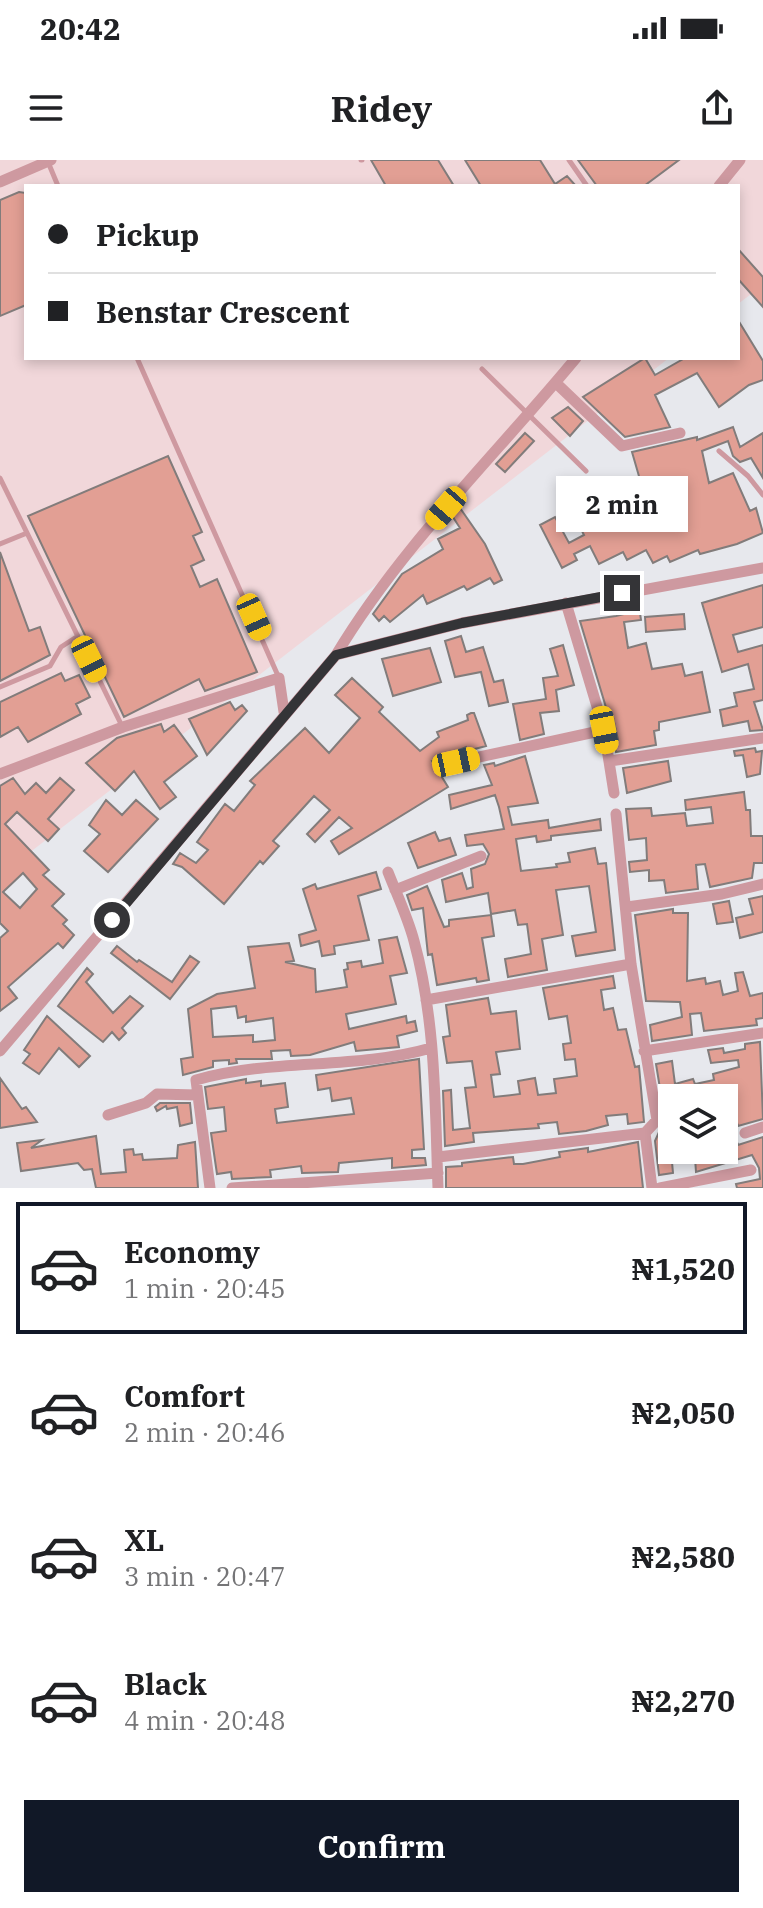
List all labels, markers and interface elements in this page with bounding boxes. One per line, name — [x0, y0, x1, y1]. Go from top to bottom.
text: 20:42 — [40, 9, 121, 48]
text: Ridey — [331, 85, 432, 132]
icon: menu — [24, 86, 68, 130]
icon: share — [695, 86, 739, 130]
text: Pickup — [96, 215, 199, 254]
text: Benstar Crescent — [96, 292, 350, 331]
callout: 2 min — [556, 477, 688, 533]
car — [421, 482, 471, 534]
text: 2 min — [586, 487, 658, 521]
route end — [604, 575, 640, 611]
car — [233, 590, 275, 644]
car — [68, 632, 110, 686]
car — [588, 704, 620, 756]
car — [430, 745, 482, 779]
route start — [94, 902, 130, 938]
map controls — [658, 1084, 738, 1164]
button: layers — [658, 1084, 738, 1164]
icon: car — [28, 1232, 100, 1304]
text: Economy — [124, 1232, 260, 1271]
text: ₦1,520 — [631, 1249, 735, 1288]
text: 1 min · 20:45 — [124, 1271, 286, 1305]
icon: car — [28, 1376, 100, 1448]
text: Comfort — [124, 1376, 245, 1415]
text: ₦2,050 — [631, 1393, 735, 1432]
text: 2 min · 20:46 — [124, 1415, 286, 1449]
icon: car — [28, 1520, 100, 1592]
text: XL — [124, 1520, 164, 1559]
text: ₦2,580 — [631, 1537, 735, 1576]
text: 3 min · 20:47 — [124, 1559, 286, 1593]
icon: car — [28, 1664, 100, 1736]
text: Black — [124, 1664, 207, 1703]
text: ₦2,270 — [631, 1681, 735, 1720]
text: 4 min · 20:48 — [124, 1703, 286, 1737]
button: Confirm — [24, 1800, 739, 1892]

